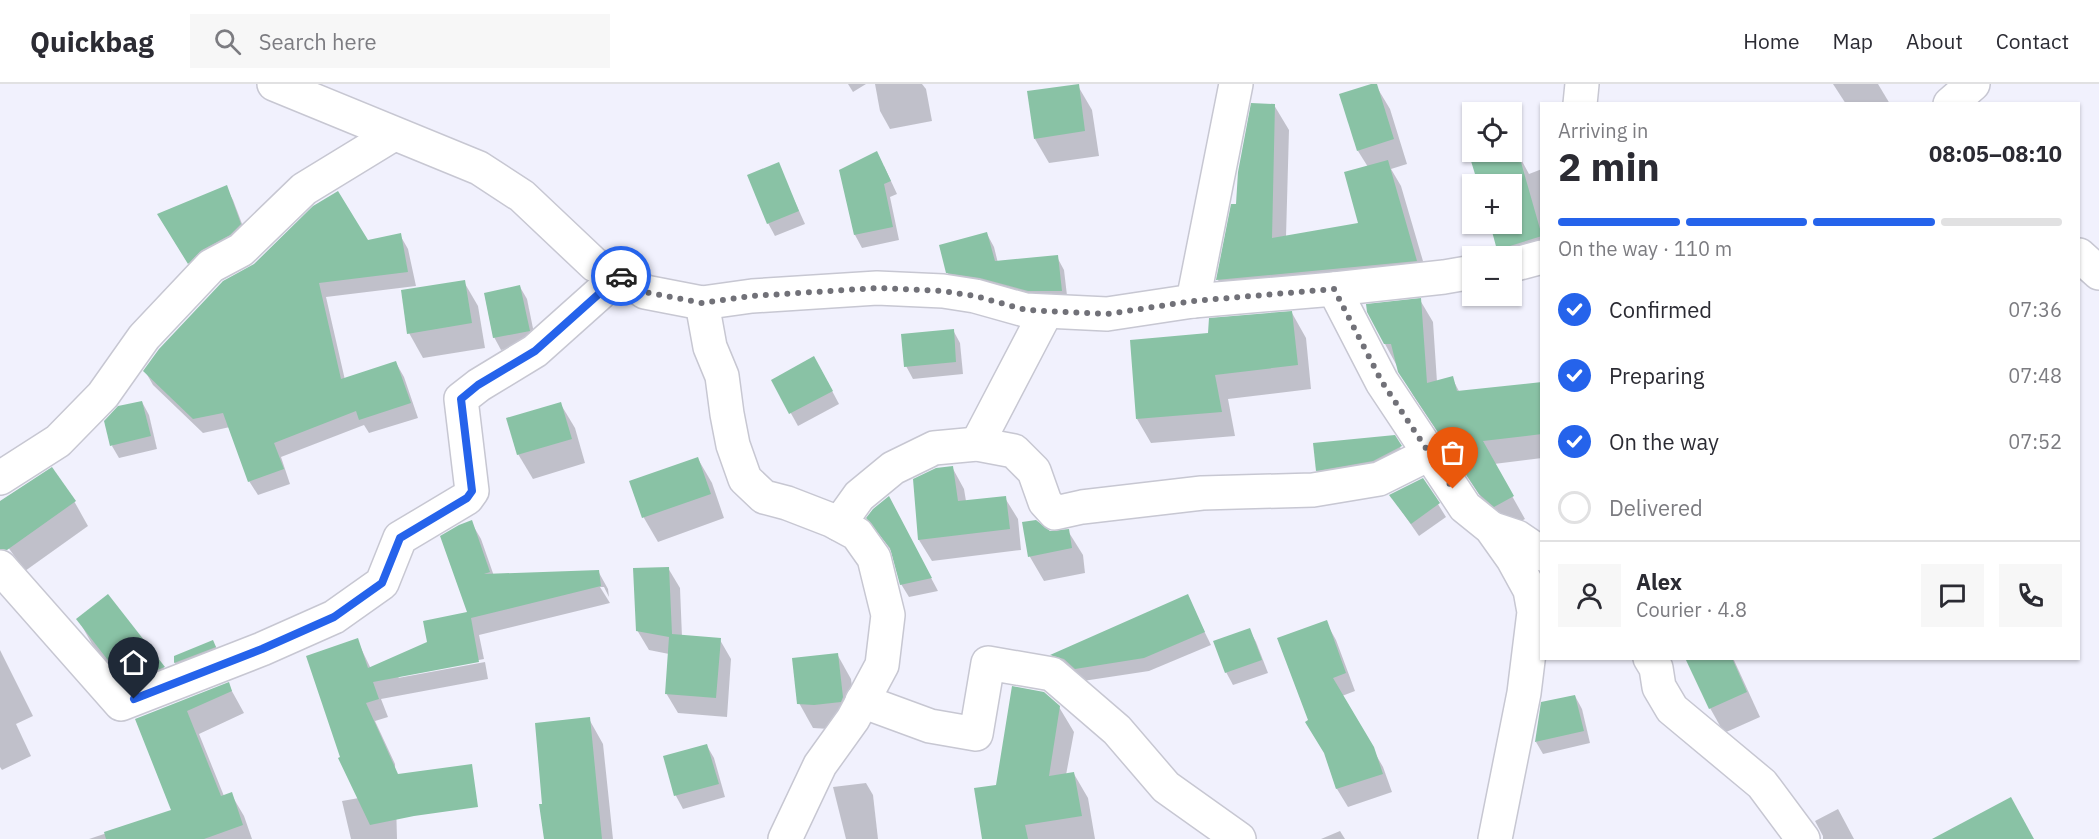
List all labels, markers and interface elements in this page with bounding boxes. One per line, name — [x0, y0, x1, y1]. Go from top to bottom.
search box — [190, 14, 610, 68]
text: Quickbag — [30, 23, 154, 60]
icon: search — [211, 25, 244, 58]
text: Search here — [259, 27, 377, 56]
text: Home — [1743, 27, 1800, 55]
text: Map — [1833, 27, 1873, 55]
text: About — [1906, 27, 1963, 55]
text: Contact — [1996, 27, 2069, 55]
map controls — [1462, 102, 1522, 306]
button: locate — [1462, 102, 1522, 162]
text: Arriving in — [1558, 117, 1648, 144]
text: 08:05–08:10 — [1929, 139, 2062, 168]
text: 2 min — [1558, 141, 1660, 192]
button: + — [1462, 174, 1522, 234]
text: On the way · 110 m — [1558, 235, 1732, 262]
courier — [591, 246, 651, 306]
button: − — [1462, 246, 1522, 306]
icon: car — [605, 260, 638, 293]
icon: check — [1558, 293, 1591, 326]
text: Confirmed — [1609, 295, 1712, 324]
text: 07:36 — [2008, 296, 2062, 323]
icon: check — [1558, 359, 1591, 392]
text: Preparing — [1609, 361, 1704, 390]
text: 07:48 — [2008, 362, 2062, 389]
icon: check — [1558, 425, 1591, 458]
pin — [1427, 427, 1478, 489]
text: On the way — [1609, 427, 1719, 456]
text: 07:52 — [2008, 428, 2062, 455]
icon: bag — [1436, 436, 1469, 469]
text: Delivered — [1609, 493, 1703, 522]
button: person — [1558, 564, 1621, 627]
button: chat — [1921, 564, 1984, 627]
button: phone — [1999, 564, 2062, 627]
text: Alex — [1636, 567, 1682, 596]
text: Courier · 4.8 — [1636, 596, 1747, 623]
pin — [108, 637, 159, 699]
icon: home — [117, 646, 150, 679]

